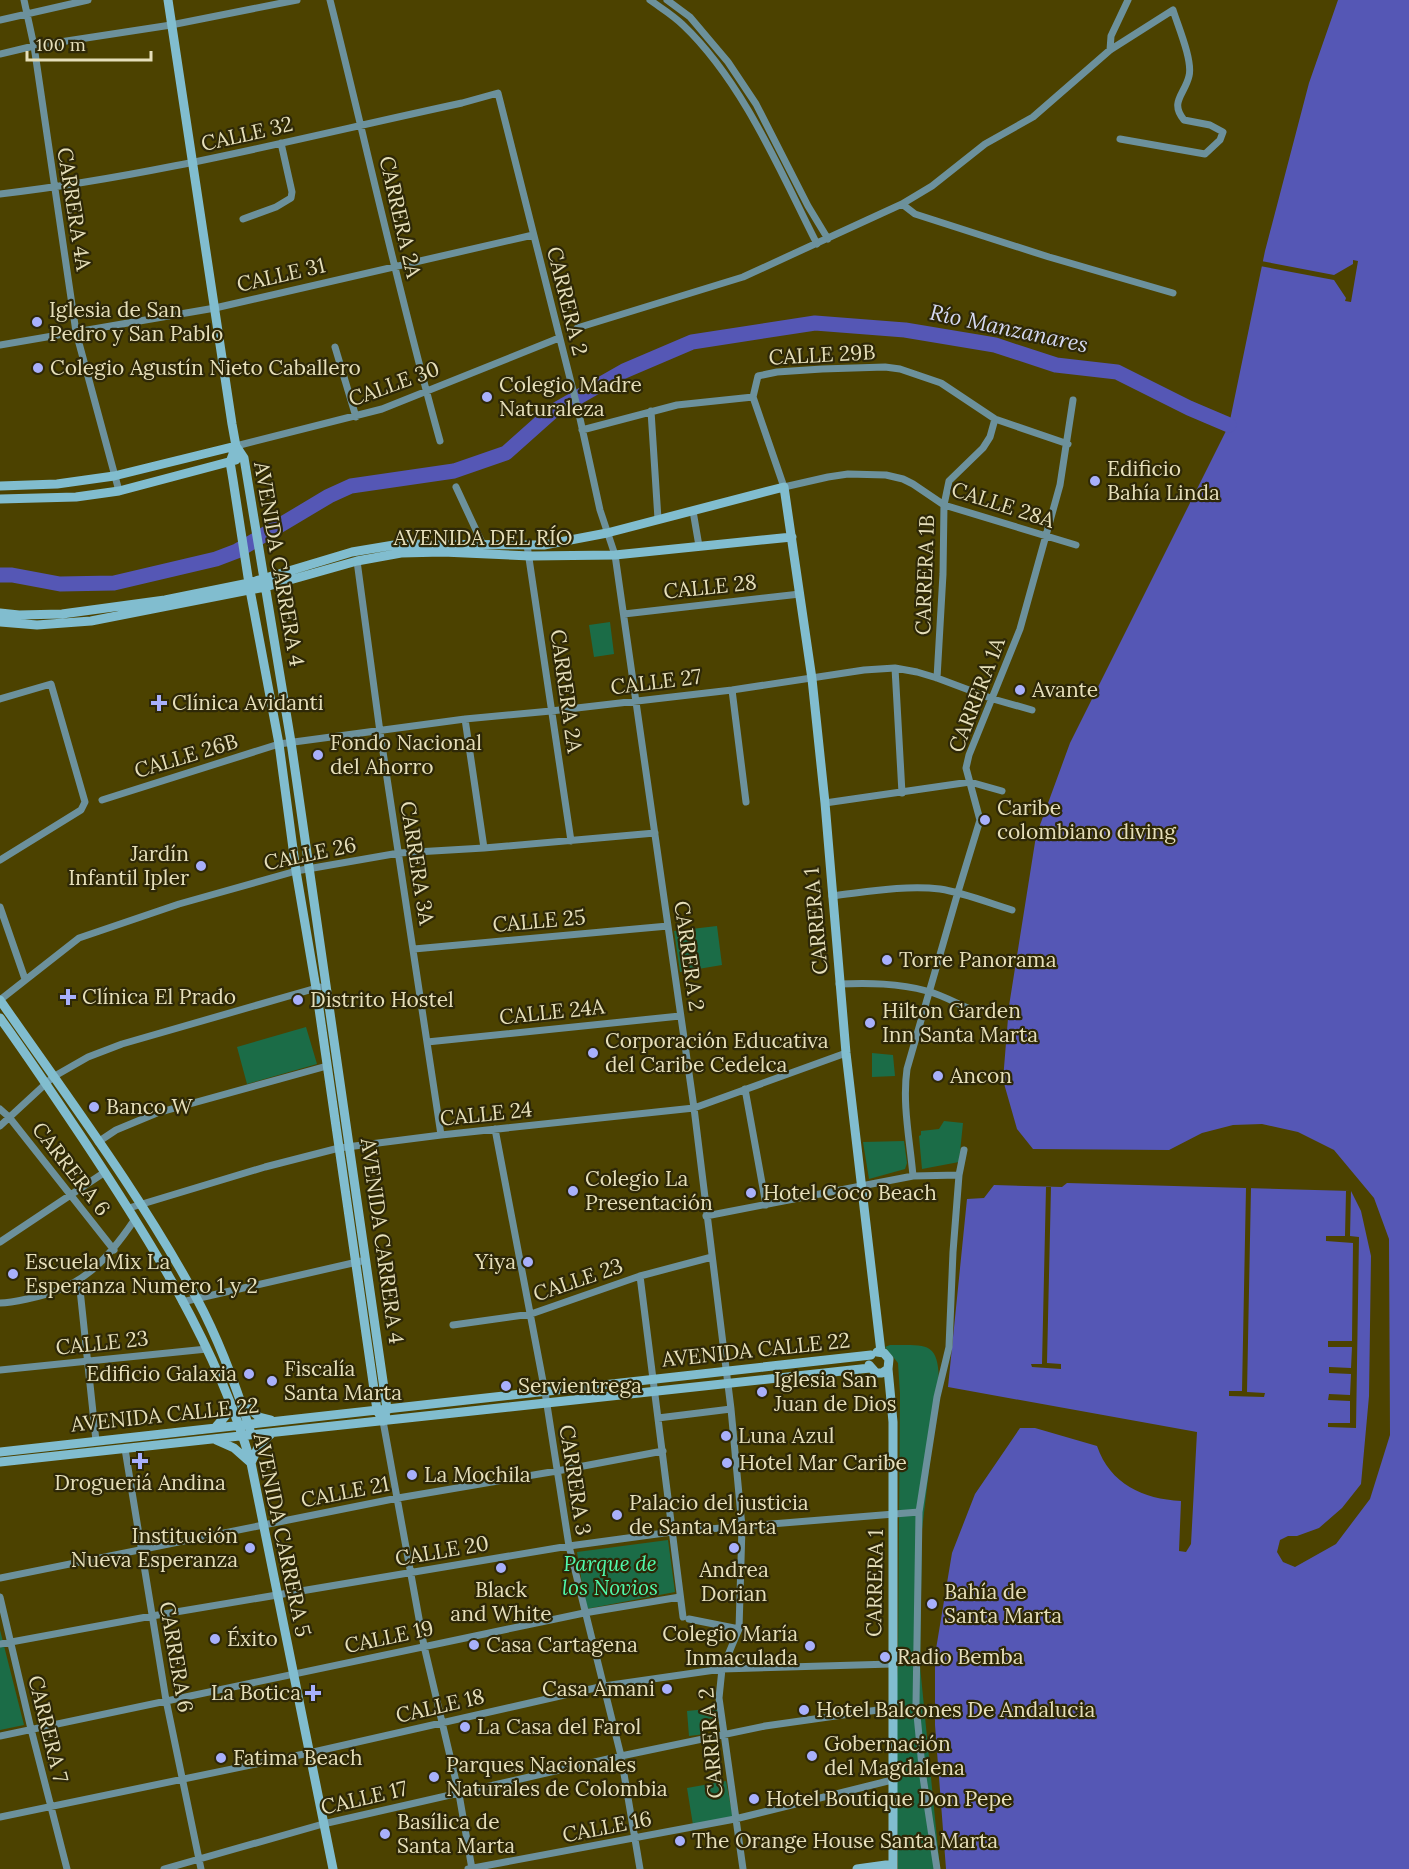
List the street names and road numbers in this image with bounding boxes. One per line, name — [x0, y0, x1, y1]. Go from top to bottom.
street label: CALLE 32 — [198, 110, 295, 157]
street label: CARRERA 4A — [51, 145, 98, 273]
street label: CARRERA 2A — [373, 153, 428, 281]
street label: CARRERA 2 — [541, 244, 594, 358]
street label: CALLE 31 — [234, 251, 328, 298]
street label: CALLE 29B — [768, 338, 876, 371]
street label: CALLE 30 — [344, 355, 443, 412]
street label: AVENIDA CARRERA 4 — [248, 458, 311, 668]
street label: CALLE 28A — [948, 475, 1059, 534]
street label: CARRERA 1B — [909, 514, 940, 636]
street label: AVENIDA DEL RÍO — [393, 524, 572, 551]
street label: CALLE 28 — [662, 568, 758, 605]
street label: CARRERA 2A — [544, 627, 589, 755]
street label: CARRERA 1A — [942, 633, 1011, 756]
street label: CALLE 27 — [609, 662, 703, 700]
street label: CALLE 26B — [131, 727, 241, 784]
street label: CARRERA 3A — [394, 799, 441, 927]
street label: CALLE 26 — [261, 831, 359, 876]
street label: CARRERA 1 — [797, 866, 834, 976]
street label: CARRERA 2 — [668, 899, 711, 1013]
street label: CALLE 25 — [491, 903, 587, 938]
street label: CALLE 24A — [498, 992, 607, 1030]
street label: CALLE 24 — [438, 1095, 533, 1132]
street label: CARRERA 6 — [26, 1116, 117, 1221]
street label: AVENIDA CARRERA 4 — [355, 1135, 410, 1346]
street label: CALLE 23 — [529, 1252, 626, 1307]
street label: CALLE 23 — [54, 1324, 150, 1361]
street label: AVENIDA CALLE 22 — [659, 1326, 851, 1373]
street label: AVENIDA CALLE 22 — [68, 1391, 260, 1438]
street label: CARRERA 3 — [553, 1423, 598, 1537]
street label: AVENIDA CARRERA 5 — [248, 1430, 317, 1639]
street label: CALLE 21 — [298, 1470, 391, 1513]
street label: CALLE 20 — [393, 1529, 491, 1572]
street label: CARRERA 1 — [860, 1529, 889, 1637]
street label: CARRERA 6 — [153, 1599, 200, 1714]
street label: CALLE 19 — [342, 1614, 436, 1659]
street label: CARRERA 7 — [22, 1672, 75, 1786]
street label: CALLE 18 — [393, 1682, 487, 1729]
street label: CARRERA 2 — [692, 1686, 729, 1800]
street label: CALLE 17 — [318, 1774, 410, 1821]
street label: CALLE 16 — [560, 1805, 654, 1848]

